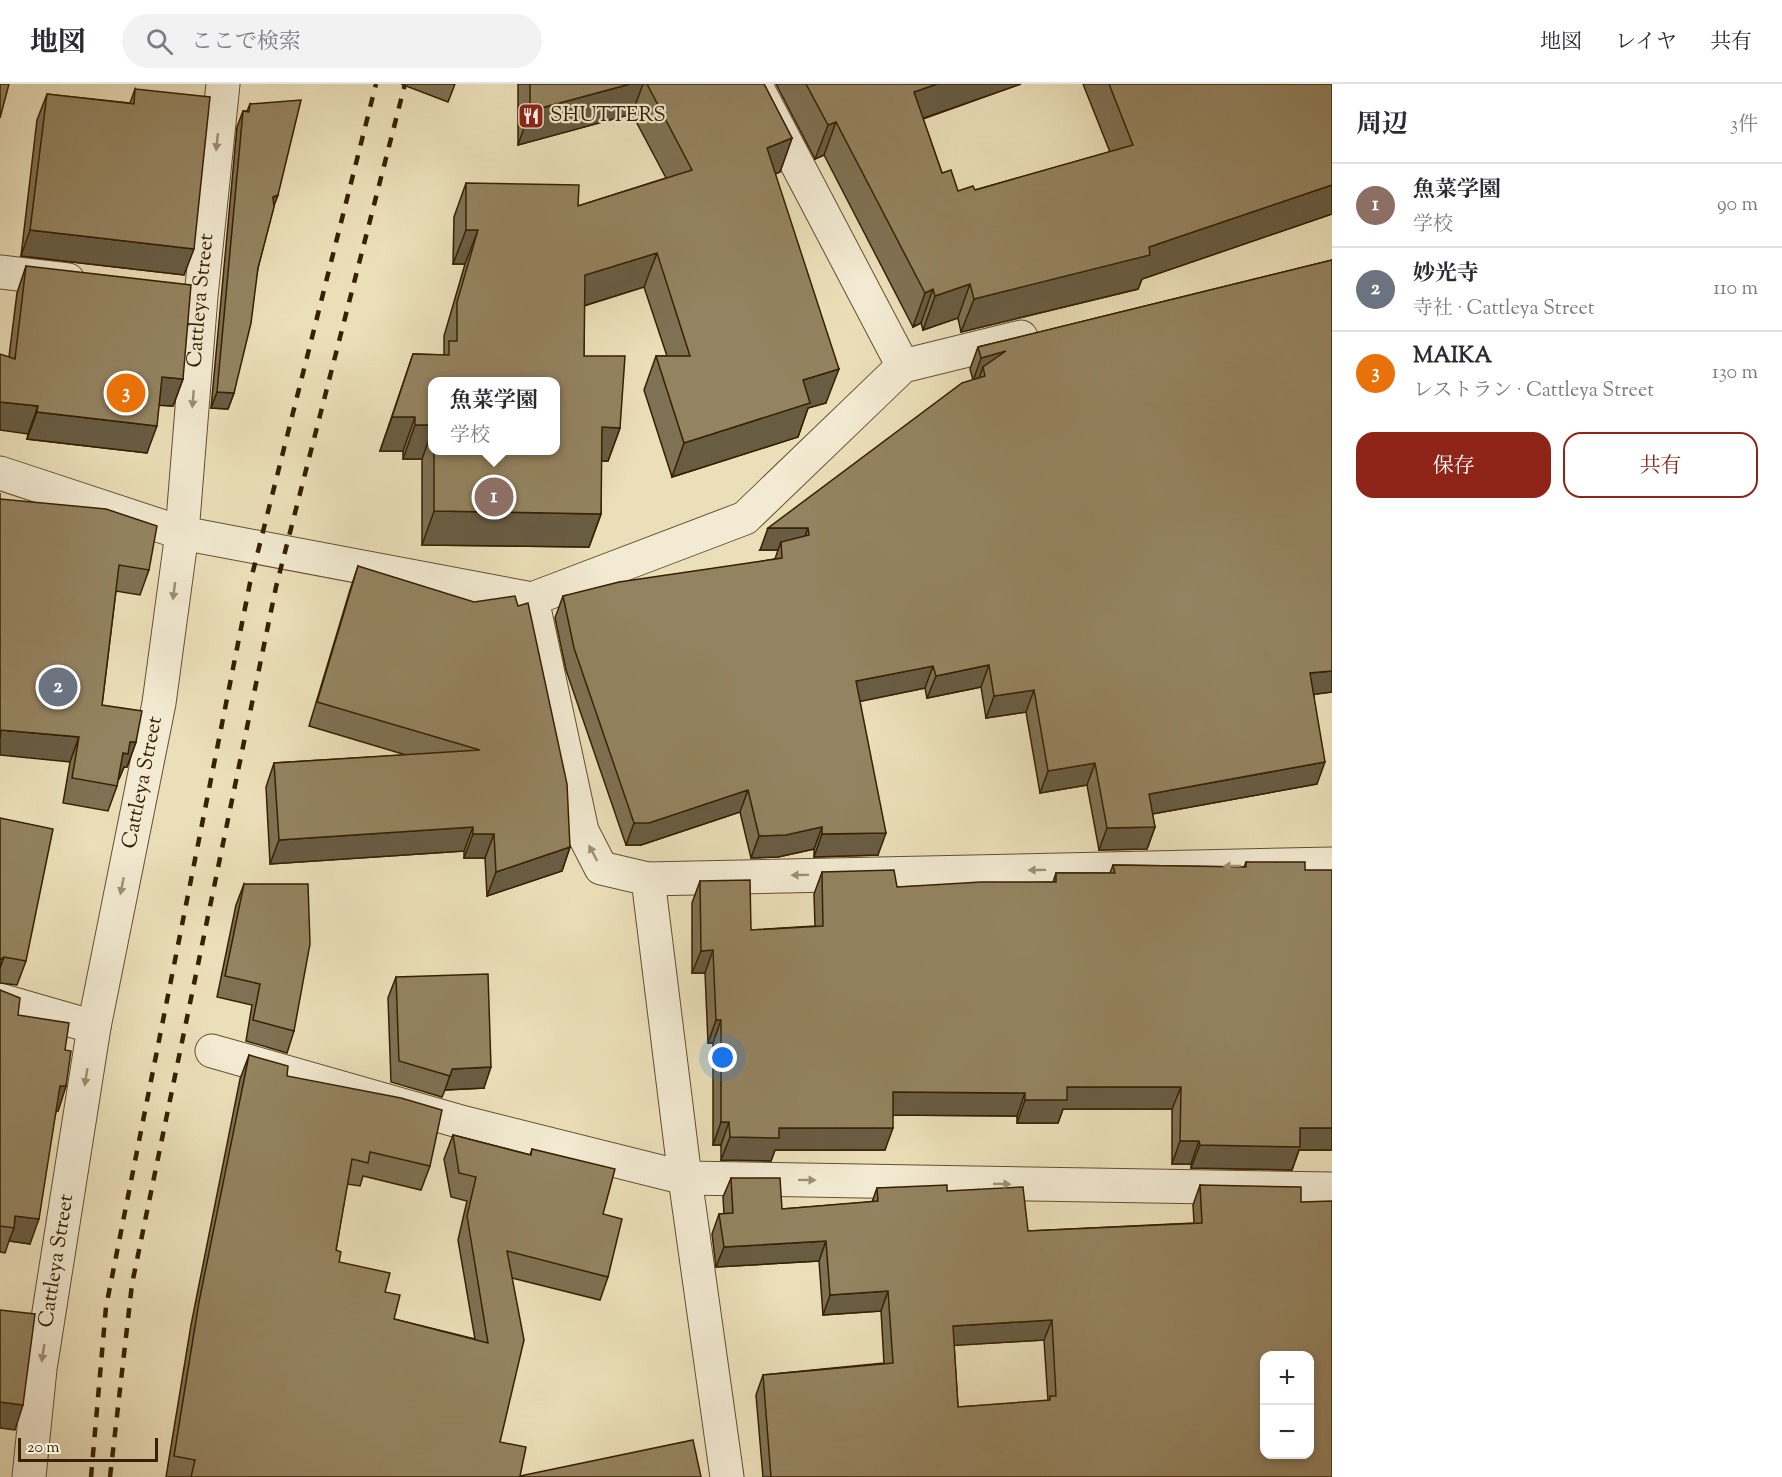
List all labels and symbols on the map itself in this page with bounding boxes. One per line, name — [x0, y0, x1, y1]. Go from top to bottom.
restaurant icon: SHUTTERS — [516, 101, 546, 131]
place label: SHUTTERS — [550, 101, 666, 131]
one-way arrow — [212, 133, 222, 152]
street label: Cattleya Street — [180, 232, 222, 369]
pin: 3 — [106, 370, 146, 416]
one-way arrow — [188, 390, 198, 409]
pin: 1 — [474, 474, 514, 520]
one-way arrow — [169, 581, 179, 600]
pin: 2 — [38, 664, 78, 710]
street label: Cattleya Street — [115, 714, 171, 852]
one-way arrow — [589, 845, 598, 862]
one-way arrow — [1222, 861, 1241, 870]
one-way arrow — [1027, 865, 1046, 875]
one-way arrow — [790, 871, 809, 880]
one-way arrow — [117, 877, 126, 896]
your location — [708, 1043, 737, 1072]
one-way arrow — [81, 1068, 90, 1087]
one-way arrow — [797, 1176, 816, 1185]
one-way arrow — [992, 1179, 1011, 1189]
street label: Cattleya Street — [32, 1192, 82, 1330]
one-way arrow — [38, 1344, 47, 1363]
scale bar — [18, 1435, 158, 1462]

